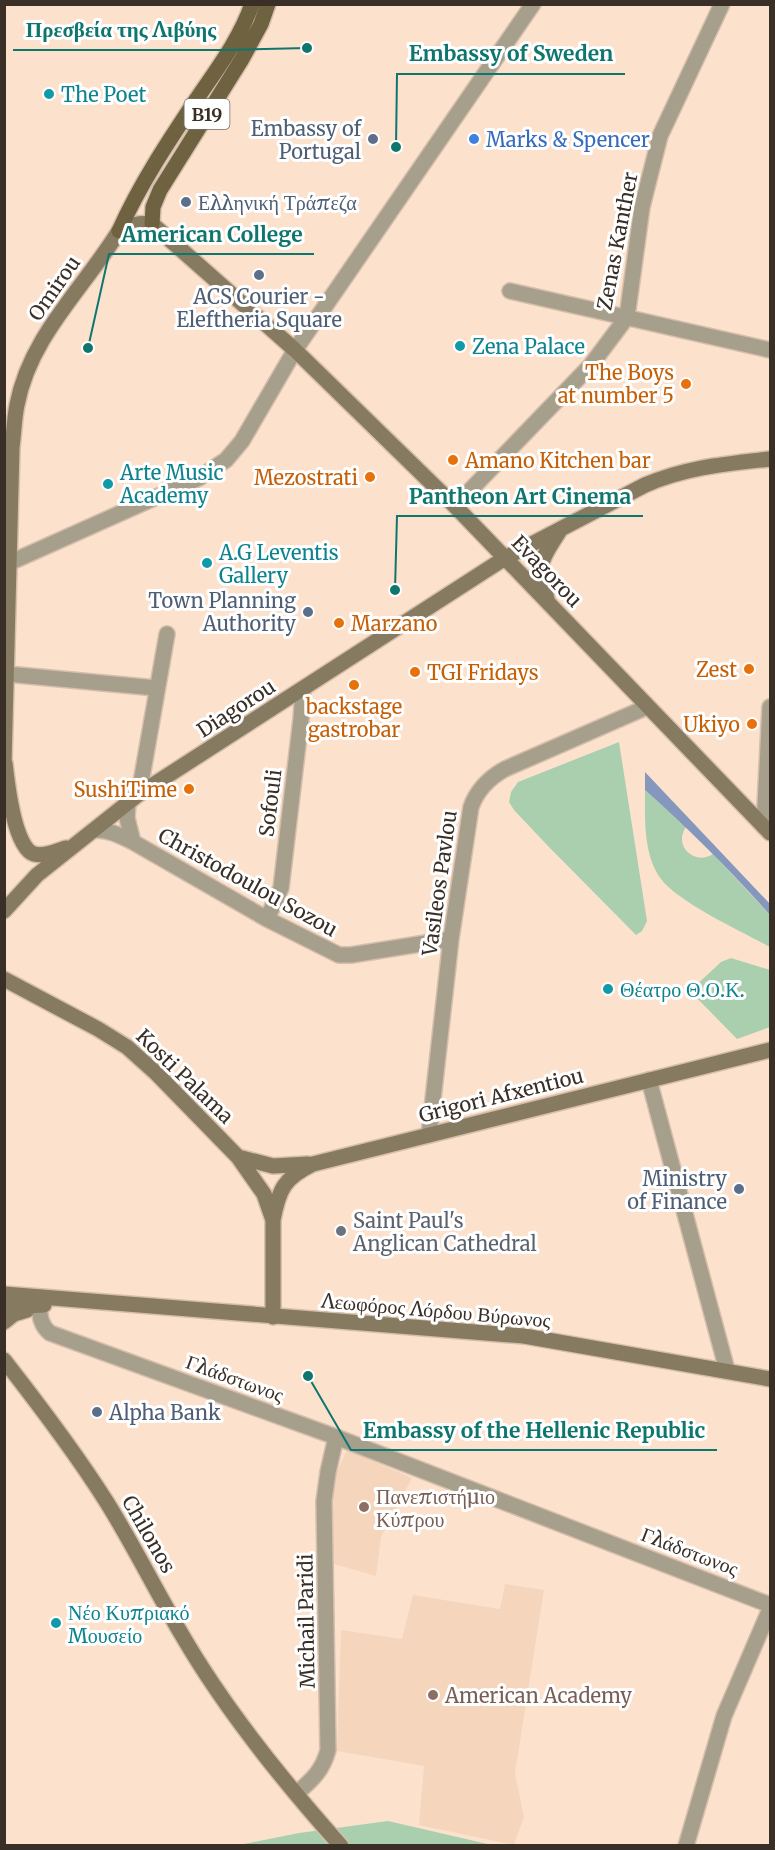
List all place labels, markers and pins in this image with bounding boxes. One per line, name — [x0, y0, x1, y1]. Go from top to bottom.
callout: Πρεσβεία της Λιβύης — [13, 11, 228, 50]
callout: Embassy of Sweden — [397, 35, 625, 74]
place label: The Poet — [61, 82, 147, 107]
marker: The Poet — [42, 87, 56, 101]
place label: Embassy of Portugal — [251, 116, 362, 164]
place label: Marks & Spencer — [486, 127, 650, 152]
marker: Embassy of Portugal — [366, 132, 380, 146]
marker: Marks & Spencer — [467, 132, 481, 146]
place label: Ελληνική Τράπεζα — [198, 190, 357, 215]
marker: Ελληνική Τράπεζα — [179, 195, 193, 209]
callout: American College — [109, 215, 314, 254]
marker: ACS Courier - Eleftheria Square — [252, 268, 266, 282]
place label: ACS Courier - Eleftheria Square — [176, 284, 342, 332]
place label: Zena Palace — [472, 334, 585, 359]
marker: Zena Palace — [453, 339, 467, 353]
place label: The Boys at number 5 — [558, 360, 674, 408]
marker: The Boys at number 5 — [679, 377, 693, 391]
place label: Amano Kitchen bar — [464, 448, 651, 473]
marker: Amano Kitchen bar — [446, 453, 460, 467]
place label: Arte Music Academy — [119, 460, 224, 508]
place label: Mezostrati — [254, 465, 358, 490]
marker: Mezostrati — [363, 470, 377, 484]
marker: Arte Music Academy — [101, 477, 115, 491]
callout: Pantheon Art Cinema — [397, 477, 643, 516]
place label: A.G Leventis Gallery — [218, 540, 339, 588]
marker: A.G Leventis Gallery — [200, 556, 214, 570]
place label: Town Planning Authority — [148, 588, 296, 636]
marker: Town Planning Authority — [301, 605, 315, 619]
place label: Marzano — [351, 611, 438, 636]
marker: Marzano — [332, 616, 346, 630]
place label: Zest — [696, 657, 737, 682]
place label: TGI Fridays — [427, 660, 539, 685]
marker: Zest — [742, 662, 756, 676]
marker: TGI Fridays — [408, 665, 422, 679]
marker: backstage gastrobar — [347, 678, 361, 692]
place label: backstage gastrobar — [305, 694, 402, 742]
place label: Ukiyo — [683, 712, 740, 737]
marker: Ukiyo — [745, 717, 759, 731]
place label: SushiTime — [73, 777, 177, 802]
marker: SushiTime — [182, 782, 196, 796]
place label: Θέατρο Θ.Ο.Κ. — [620, 977, 745, 1002]
marker: Θέατρο Θ.Ο.Κ. — [601, 982, 615, 996]
place label: Ministry of Finance — [627, 1166, 727, 1214]
marker: Ministry of Finance — [732, 1182, 746, 1196]
place label: Saint Paul's Anglican Cathedral — [352, 1208, 537, 1256]
marker: Saint Paul's Anglican Cathedral — [334, 1224, 348, 1238]
place label: Alpha Bank — [108, 1400, 221, 1425]
marker: Alpha Bank — [90, 1405, 104, 1419]
callout: Embassy of the Hellenic Republic — [351, 1411, 717, 1450]
place label: Πανεπιστήμιο Κύπρου — [376, 1484, 495, 1532]
marker: Πανεπιστήμιο Κύπρου — [357, 1500, 371, 1514]
place label: Νέο Κυπριακό Μουσείο — [68, 1600, 189, 1648]
marker: Νέο Κυπριακό Μουσείο — [49, 1616, 63, 1630]
place label: American Academy — [444, 1683, 632, 1708]
marker: American Academy — [426, 1688, 440, 1702]

